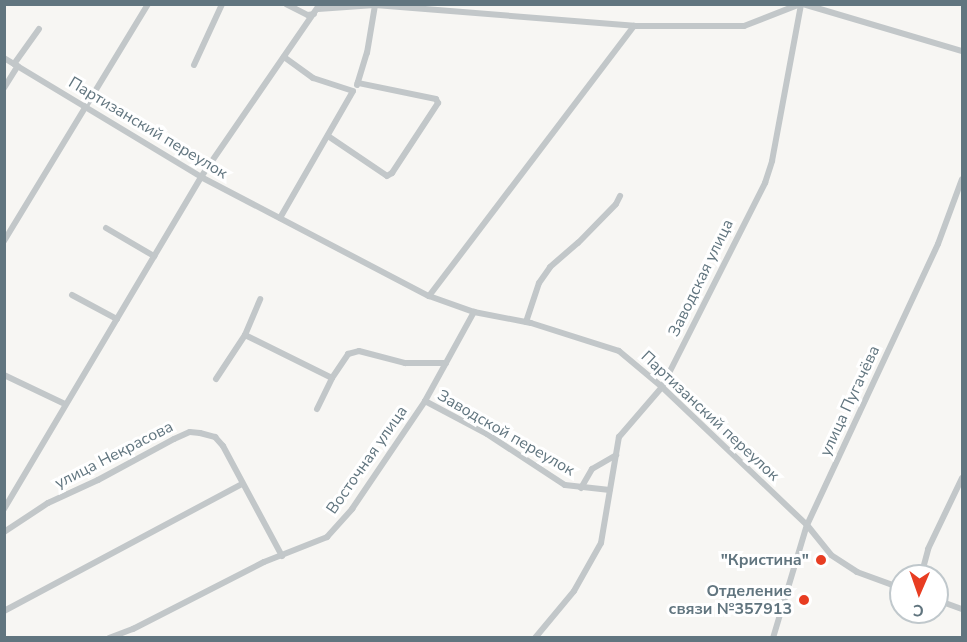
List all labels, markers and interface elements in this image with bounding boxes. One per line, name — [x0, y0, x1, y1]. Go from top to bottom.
street label: Партизанский переулок — [65, 73, 231, 183]
street label: Заводская улица — [664, 216, 738, 340]
street label: улица Пугачёва — [816, 343, 884, 459]
street label: Партизанский переулок — [637, 347, 783, 485]
street label: Заводской переулок — [434, 386, 578, 480]
street label: Восточная улица — [322, 402, 412, 518]
street label: улица Некрасова — [52, 417, 176, 493]
place label: "Кристина" — [721, 550, 809, 570]
marker: "Кристина" — [814, 553, 828, 567]
north arrow — [889, 564, 949, 624]
place label: Отделение связи №357913 — [669, 581, 792, 619]
marker: Отделение связи №357913 — [797, 593, 811, 607]
text: С — [913, 599, 924, 621]

